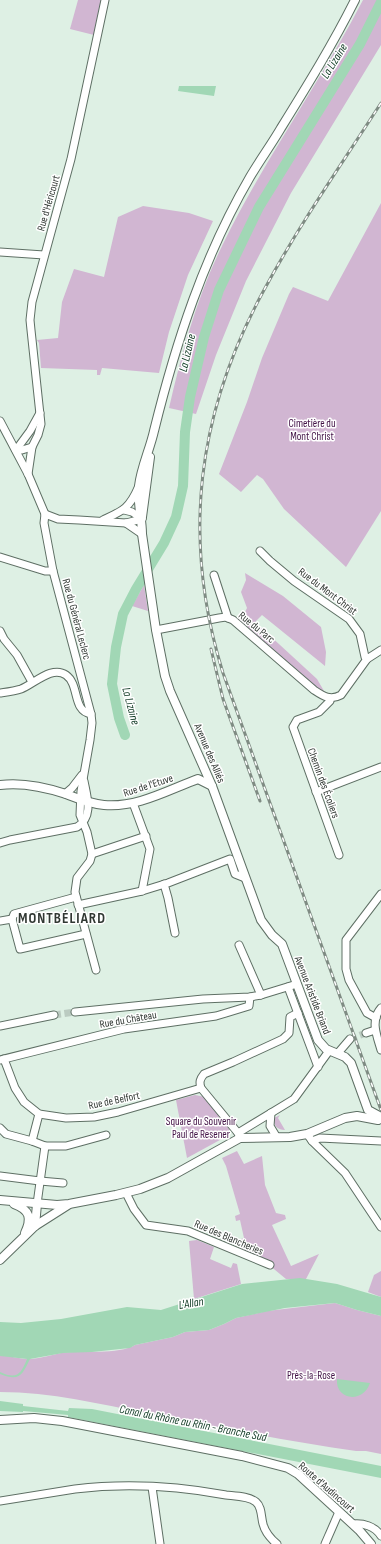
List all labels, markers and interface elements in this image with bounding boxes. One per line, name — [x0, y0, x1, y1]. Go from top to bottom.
water label: La Lizaine — [318, 41, 351, 81]
street label: Rue d'Héricourt — [34, 173, 63, 233]
water label: La Lizaine — [176, 332, 199, 373]
park label: Cimetière du Mont Christ — [289, 417, 336, 443]
street label: Rue du Mont Christ — [296, 565, 360, 618]
street label: Rue du Général Leclerc — [59, 577, 94, 661]
street label: Rue du Parc — [236, 609, 277, 646]
water label: La Lizaine — [118, 686, 143, 727]
street label: Avenue des Alliés — [191, 721, 228, 785]
street label: Chemin des Écoliers — [305, 746, 342, 820]
street label: Rue de l'Etuve — [122, 771, 175, 800]
district label: MONTBÉLIARD — [18, 909, 106, 928]
street label: Avenue Aristide Briand — [291, 953, 334, 1036]
street label: Rue du Château — [99, 1008, 158, 1031]
street label: Rue de Belfort — [87, 1089, 142, 1112]
park label: Square du Souvenir Paul de Resener — [166, 1115, 236, 1141]
street label: Rue des Blancheries — [192, 1217, 265, 1258]
water label: L'Allan — [178, 1294, 205, 1313]
park label: Près-la-Rose — [287, 1369, 335, 1382]
water label: Canal du Rhône au Rhin - Branche Sud — [118, 1402, 269, 1445]
street label: Route d'Audincourt — [296, 1459, 358, 1516]

